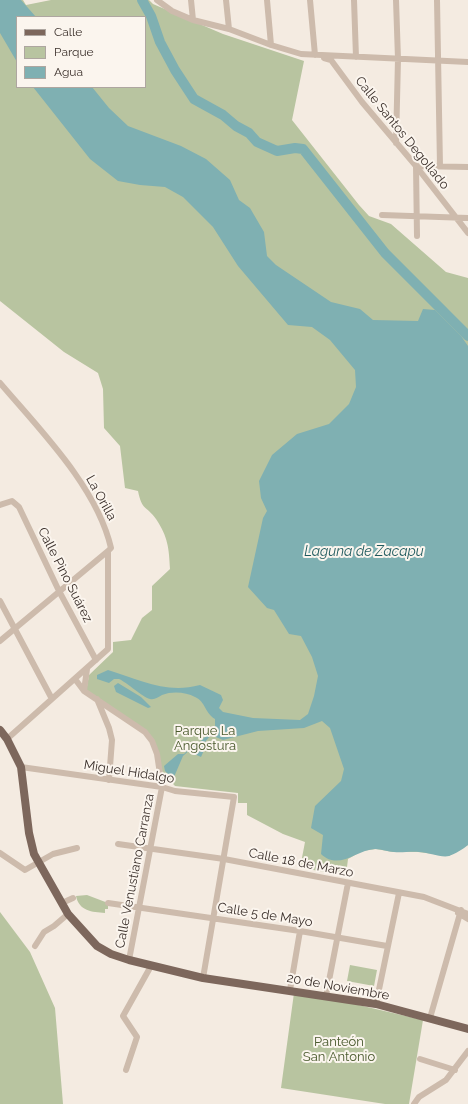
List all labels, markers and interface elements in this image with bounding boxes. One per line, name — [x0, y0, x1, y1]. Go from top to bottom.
legend — [16, 16, 146, 88]
text: Calle — [54, 25, 82, 39]
text: Parque — [54, 45, 94, 59]
text: Agua — [54, 65, 83, 79]
street label: Calle Santos Degollado — [352, 73, 452, 193]
street label: La Orilla — [82, 473, 120, 523]
street label: Calle Pino Suárez — [34, 525, 96, 625]
water label: Laguna de Zacapu — [304, 544, 424, 560]
park label: Parque La Angostura — [174, 723, 236, 754]
street label: Miguel Hidalgo — [83, 757, 175, 787]
street label: Calle Venustiano Carranza — [112, 792, 158, 950]
street label: Calle 18 de Marzo — [247, 845, 355, 881]
street label: Calle 5 de Mayo — [216, 900, 314, 930]
street label: 20 de Noviembre — [286, 970, 390, 1004]
park label: Panteón San Antonio — [303, 1034, 375, 1065]

